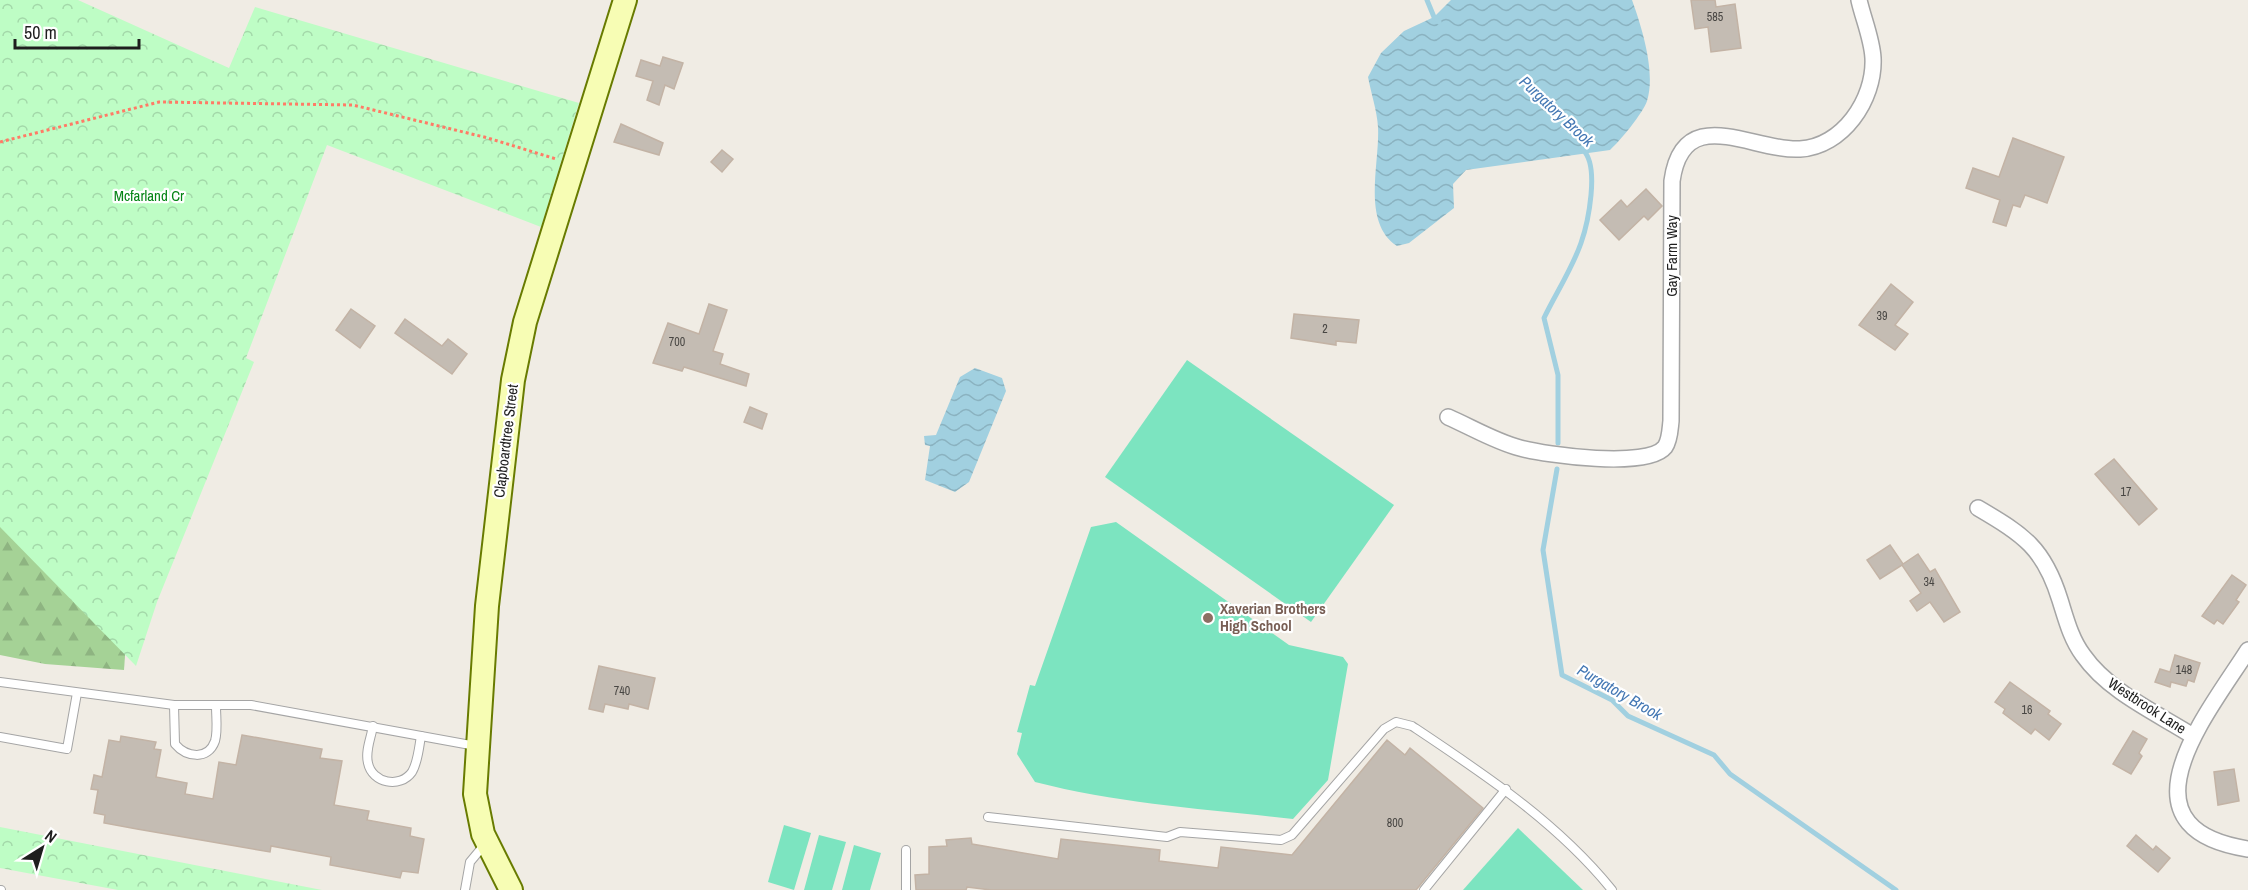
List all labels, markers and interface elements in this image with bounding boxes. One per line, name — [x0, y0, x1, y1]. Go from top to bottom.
house number: 585 — [1707, 9, 1724, 25]
scale bar — [15, 12, 140, 50]
text: 50 m — [24, 20, 57, 45]
water label: Purgatory Brook — [1515, 71, 1599, 152]
park label: Mcfarland Cr — [114, 185, 184, 206]
street label: Gay Farm Way — [1661, 214, 1682, 297]
house number: 39 — [1877, 308, 1887, 324]
house number: 2 — [1322, 321, 1328, 337]
house number: 700 — [669, 334, 685, 350]
street label: Clapboardtree Street — [488, 382, 523, 499]
house number: 17 — [2121, 484, 2132, 500]
house number: 34 — [1924, 574, 1935, 590]
place label: Xaverian Brothers High School — [1220, 598, 1326, 636]
marker: Xaverian Brothers High School — [1201, 611, 1215, 625]
water label: Purgatory Brook — [1573, 659, 1667, 725]
house number: 148 — [2176, 662, 2192, 678]
street label: Westbrook Lane — [2104, 672, 2191, 739]
house number: 740 — [614, 683, 630, 699]
house number: 16 — [2022, 702, 2032, 718]
house number: 800 — [1387, 815, 1403, 831]
north arrow — [12, 818, 72, 878]
text: N — [41, 824, 61, 848]

